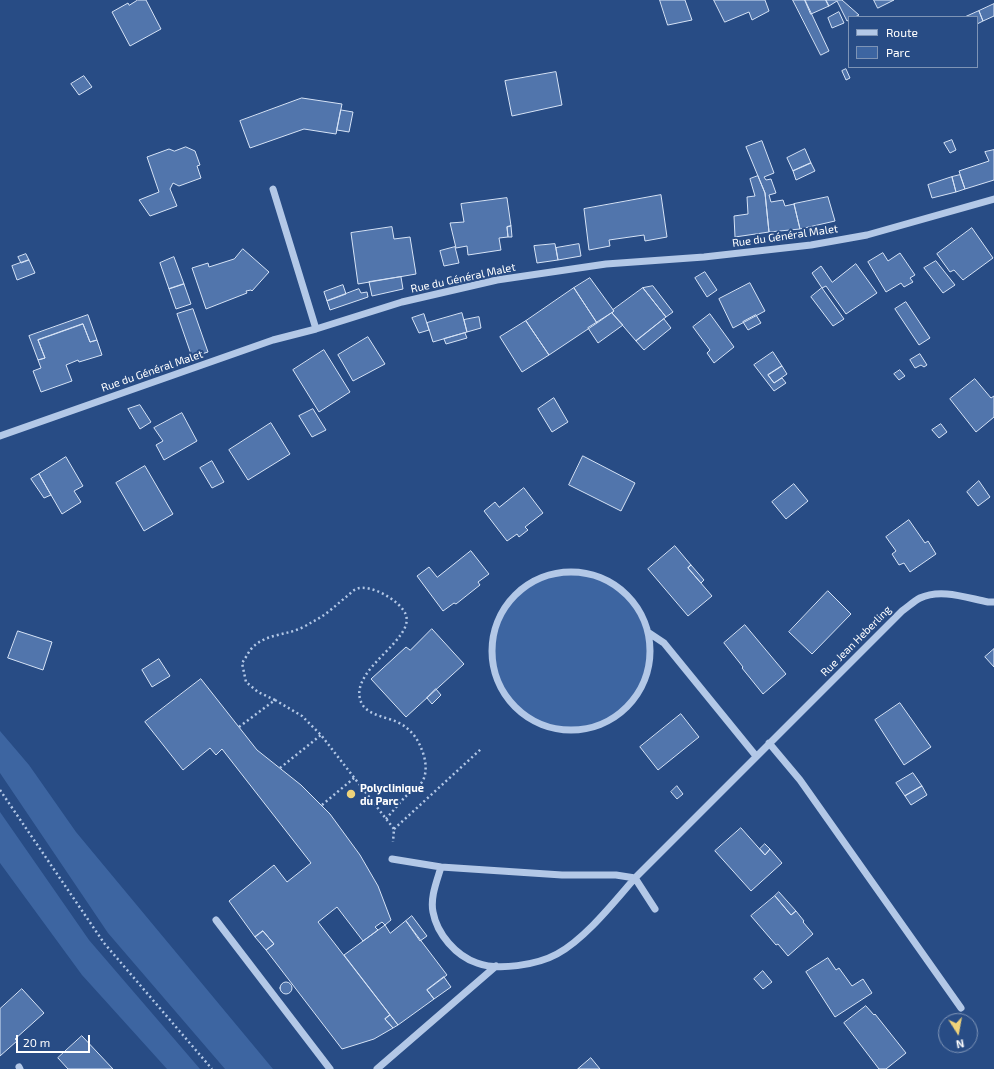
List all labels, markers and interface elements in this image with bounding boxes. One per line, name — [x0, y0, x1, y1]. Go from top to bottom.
legend — [848, 16, 978, 68]
text: Route — [886, 25, 918, 39]
text: Parc — [886, 45, 910, 59]
street label: Rue du Général Malet — [731, 222, 839, 250]
street label: Rue du Général Malet — [409, 260, 517, 296]
street label: Rue du Général Malet — [99, 347, 205, 395]
street label: Rue Jean Heberling — [818, 603, 894, 679]
place label: Polyclinique du Parc — [360, 781, 424, 807]
marker: Polyclinique du Parc — [345, 788, 357, 800]
north arrow — [938, 1013, 978, 1053]
scale bar — [18, 1027, 92, 1053]
text: 20 m — [23, 1035, 50, 1049]
text: N — [955, 1037, 965, 1051]

